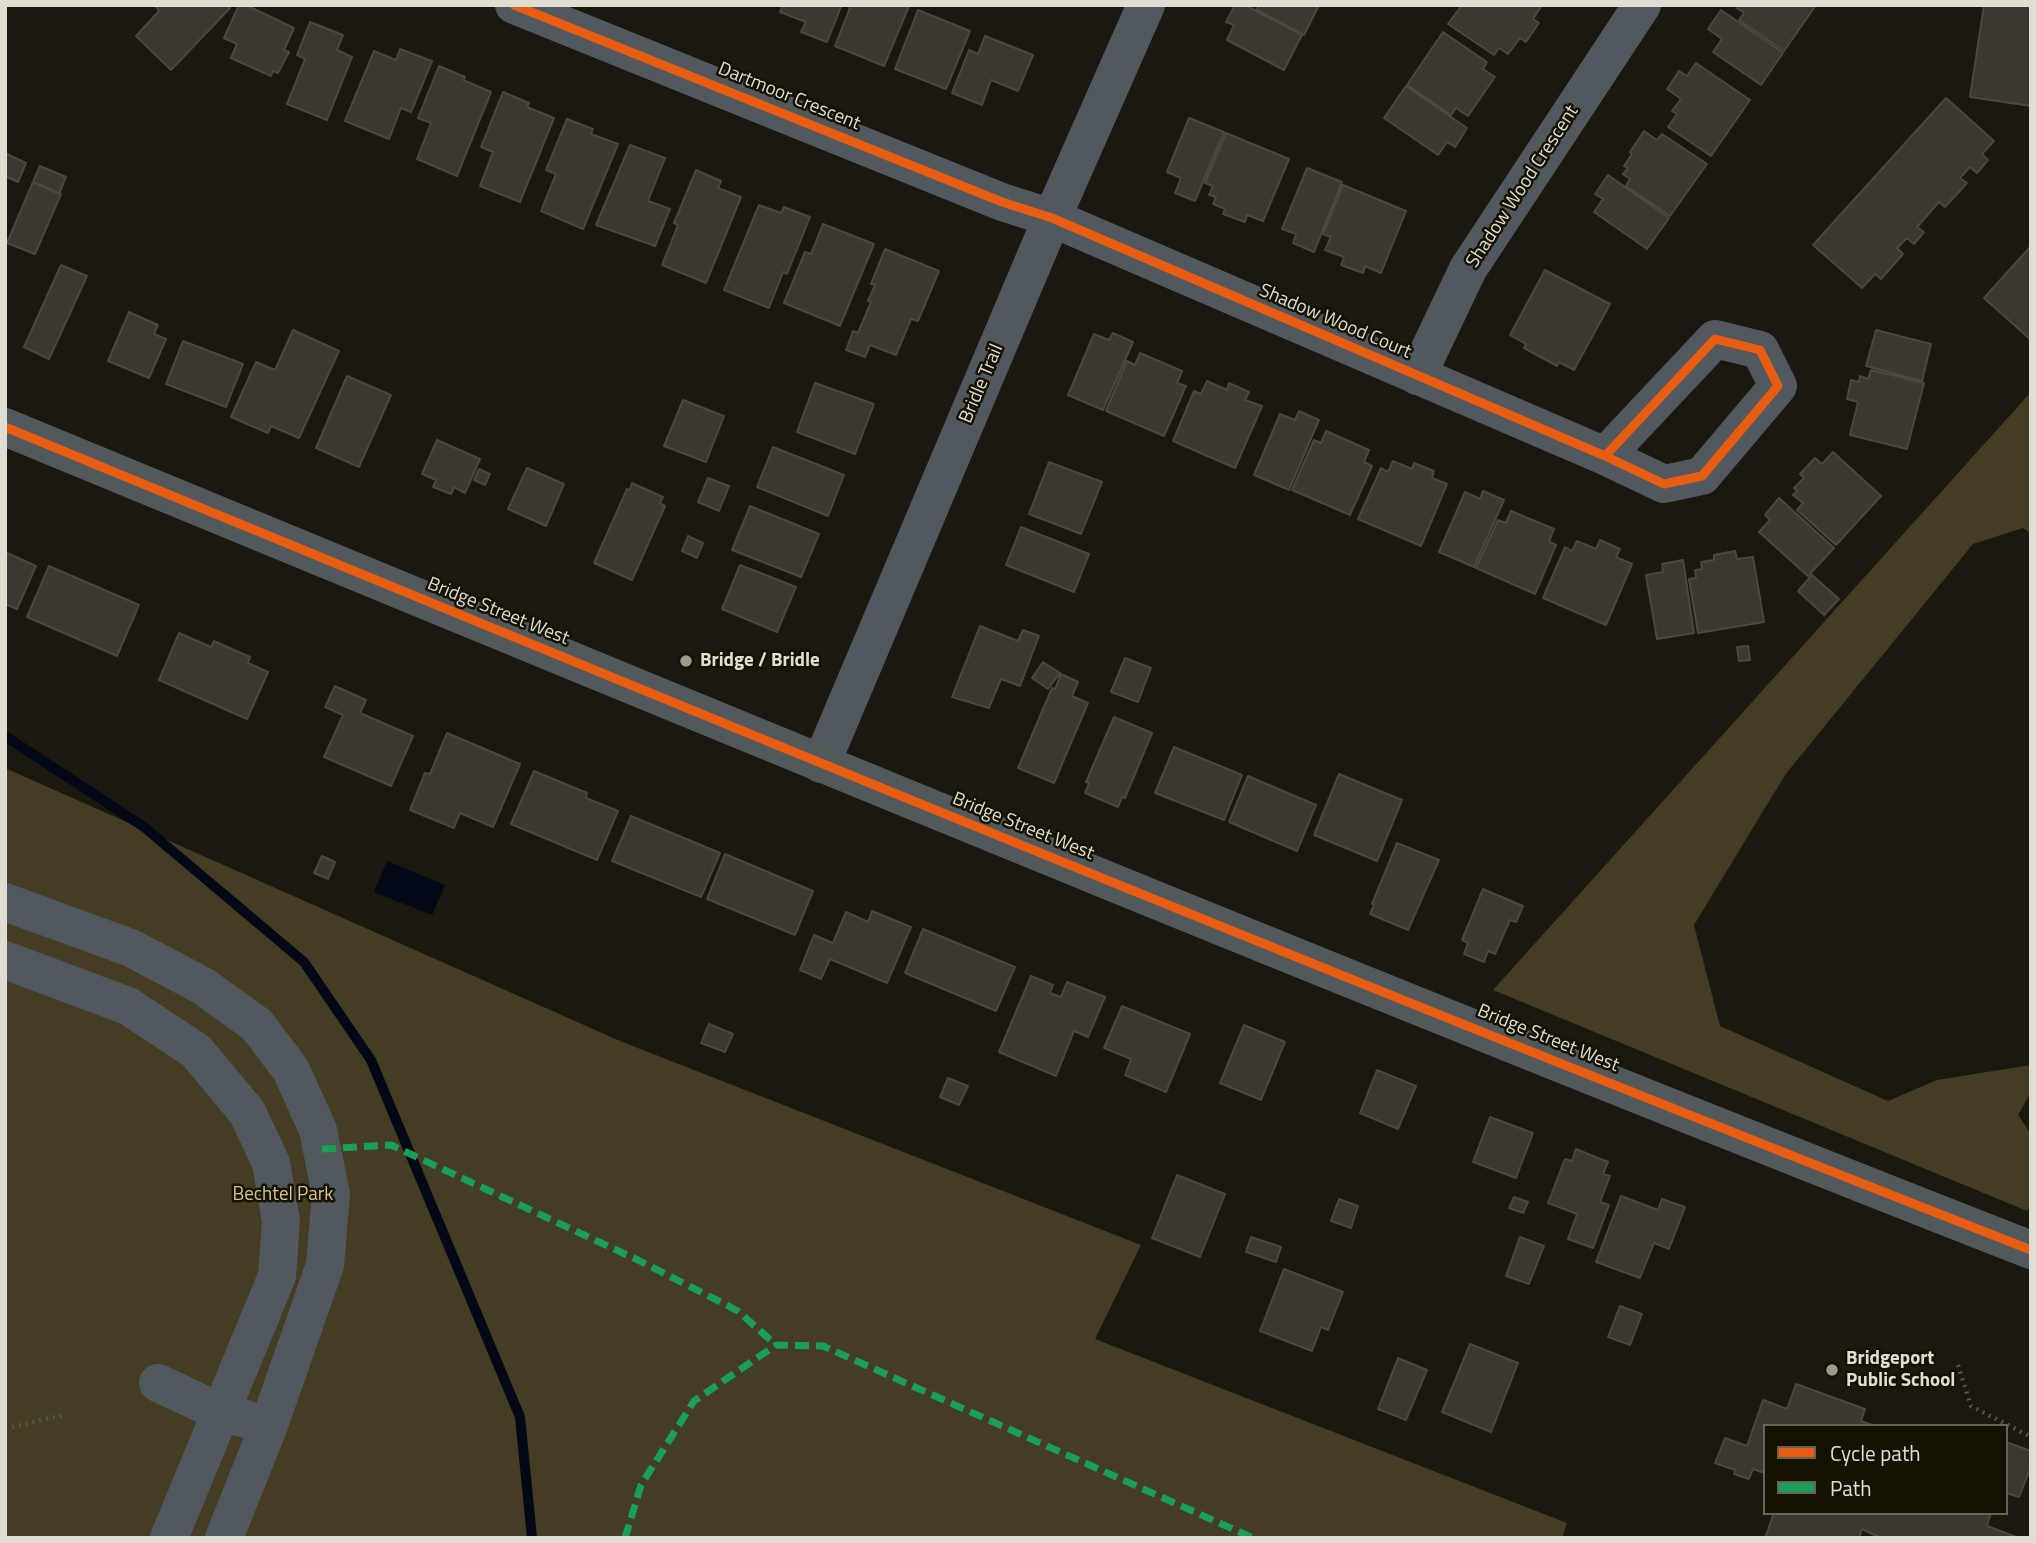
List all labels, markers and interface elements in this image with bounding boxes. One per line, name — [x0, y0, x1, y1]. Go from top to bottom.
street label: Dartmoor Crescent — [715, 58, 863, 136]
street label: Shadow Wood Crescent — [1462, 102, 1584, 272]
street label: Shadow Wood Court — [1256, 280, 1414, 364]
street label: Bridle Trail — [955, 341, 1009, 427]
street label: Bridge Street West — [424, 573, 572, 651]
place label: Bridge / Bridle — [700, 650, 820, 672]
marker: Bridge / Bridle — [678, 653, 694, 669]
street label: Bridge Street West — [949, 788, 1097, 866]
street label: Bridge Street West — [1474, 1000, 1622, 1078]
park label: Bechtel Park — [233, 1184, 333, 1206]
place label: Bridgeport Public School — [1846, 1348, 1955, 1392]
marker: Bridgeport Public School — [1824, 1362, 1840, 1378]
legend — [1763, 1424, 2008, 1515]
text: Cycle path — [1830, 1437, 1921, 1469]
text: Path — [1830, 1472, 1872, 1504]

